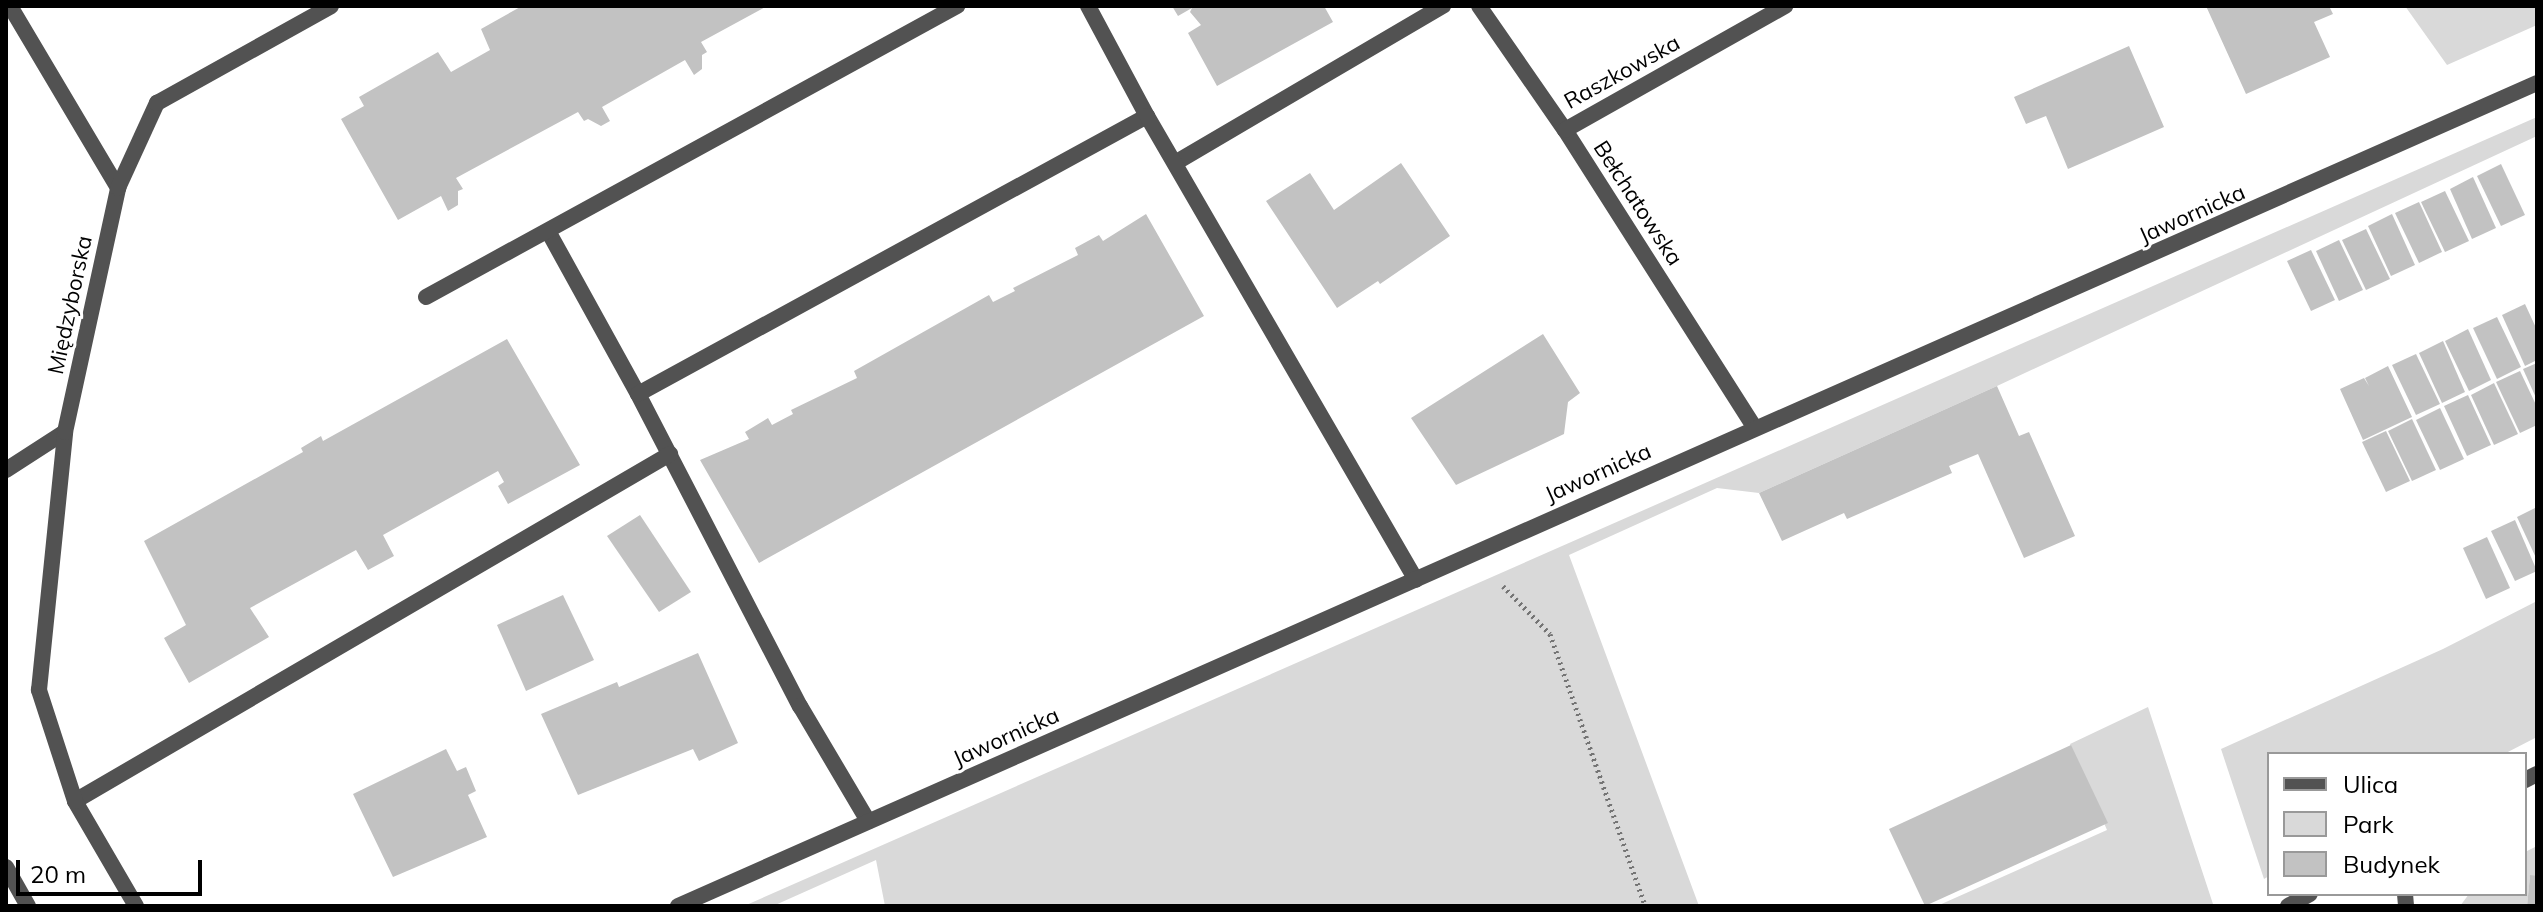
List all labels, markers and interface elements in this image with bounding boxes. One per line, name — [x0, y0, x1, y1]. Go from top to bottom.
street label: Raszkowska — [1559, 29, 1685, 115]
street label: Bełchatowska — [1588, 136, 1688, 270]
street label: Jawornicka — [2135, 179, 2249, 249]
street label: Międzyborska — [42, 233, 98, 377]
street label: Jawornicka — [1541, 438, 1655, 508]
street label: Jawornicka — [949, 702, 1063, 772]
legend — [2267, 752, 2527, 896]
text: Ulica — [2343, 769, 2398, 799]
text: Park — [2343, 809, 2394, 839]
scale bar — [20, 844, 206, 894]
text: Budynek — [2343, 849, 2440, 879]
text: 20 m — [30, 859, 86, 889]

